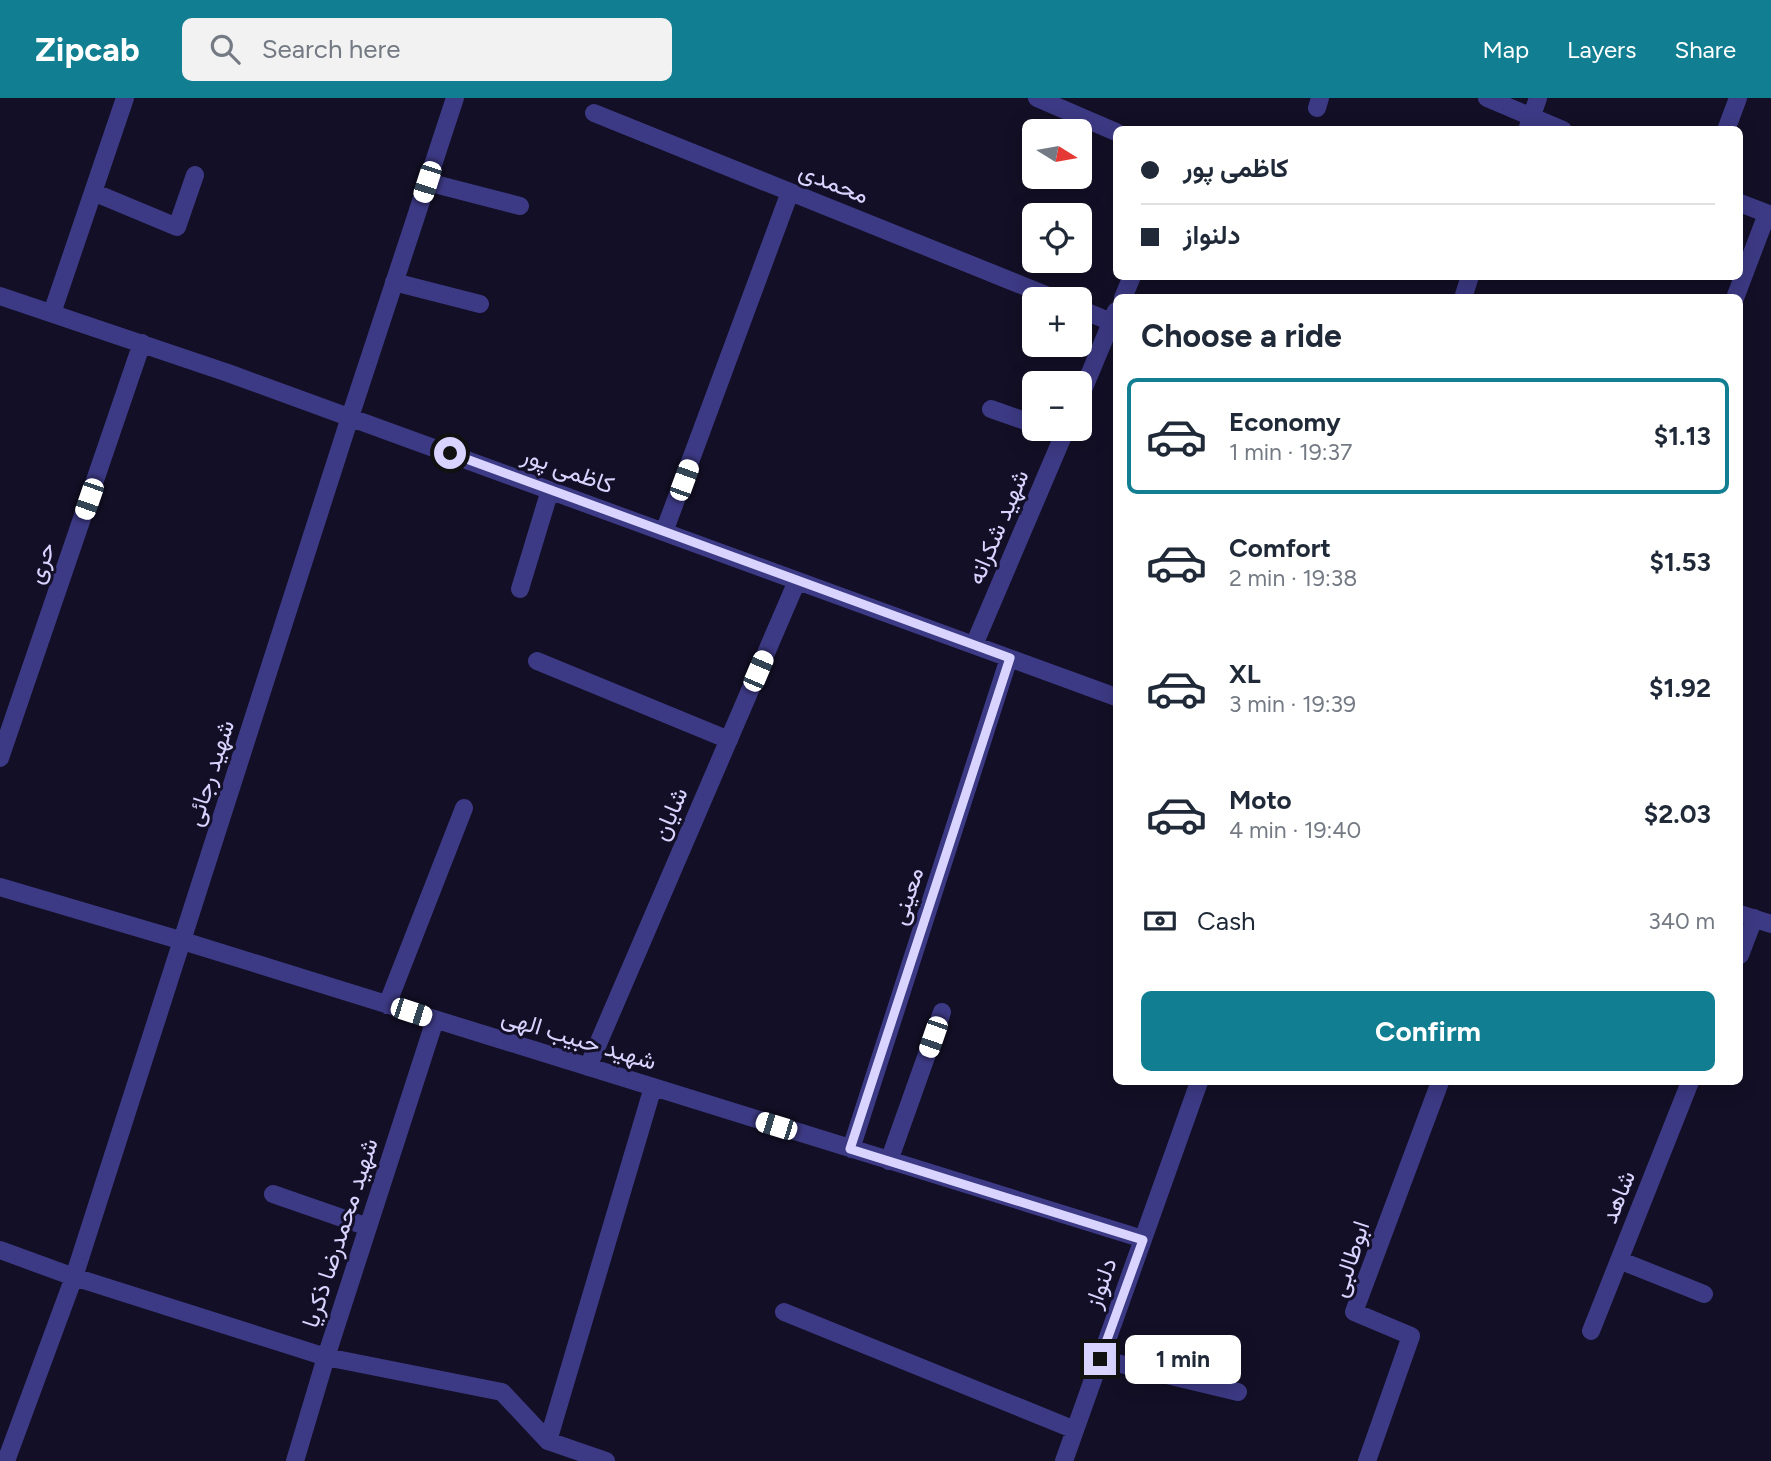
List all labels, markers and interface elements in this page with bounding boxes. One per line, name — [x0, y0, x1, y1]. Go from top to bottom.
search box — [182, 18, 672, 81]
text: Zipcab — [35, 30, 140, 69]
icon: search — [206, 30, 244, 68]
text: Search here — [262, 33, 401, 65]
text: Map — [1482, 35, 1529, 64]
text: Layers — [1567, 35, 1636, 64]
text: Share — [1674, 35, 1736, 64]
north arrow — [1022, 119, 1092, 189]
map controls — [1022, 119, 1092, 441]
text: کاظمی پور — [1183, 152, 1289, 184]
street label: محمدی — [795, 155, 873, 210]
car — [411, 159, 444, 205]
button: locate — [1022, 203, 1092, 273]
text: دلنواز — [1183, 219, 1240, 251]
button: + — [1022, 287, 1092, 357]
text: Choose a ride — [1141, 317, 1342, 355]
button: − — [1022, 371, 1092, 441]
icon: car — [1145, 405, 1208, 468]
text: Economy — [1229, 406, 1341, 438]
text: $1.13 — [1654, 420, 1711, 452]
route start — [434, 437, 466, 469]
text: 1 min · 19:37 — [1229, 438, 1352, 466]
street label: کاظمی پور — [517, 439, 618, 501]
car — [667, 457, 702, 503]
street label: شهید شکرانه — [960, 465, 1036, 589]
car — [73, 476, 106, 522]
icon: car — [1145, 531, 1208, 594]
text: Comfort — [1229, 532, 1331, 564]
street label: حری — [20, 538, 62, 588]
text: $1.53 — [1650, 546, 1711, 578]
text: 2 min · 19:38 — [1229, 564, 1357, 592]
car — [741, 648, 776, 694]
icon: car — [1145, 657, 1208, 720]
text: XL — [1229, 658, 1261, 690]
text: $1.92 — [1649, 672, 1711, 704]
text: 3 min · 19:39 — [1229, 690, 1356, 718]
street label: شهید رجائی — [179, 716, 241, 830]
street label: شایان — [645, 783, 694, 845]
icon: car — [1145, 783, 1208, 846]
text: Moto — [1229, 784, 1292, 816]
text: $2.03 — [1644, 798, 1711, 830]
text: 4 min · 19:40 — [1229, 816, 1361, 844]
street label: معینی — [884, 863, 929, 928]
icon: cash — [1141, 902, 1179, 940]
text: Cash — [1197, 905, 1256, 937]
text: 340 m — [1648, 907, 1715, 935]
button: Confirm — [1141, 991, 1715, 1071]
car — [388, 996, 435, 1028]
street label: شهید حبیب الهی — [498, 1001, 660, 1077]
car — [917, 1014, 950, 1060]
car — [753, 1110, 800, 1142]
street label: شهید محمدرضا ذکریا — [295, 1134, 385, 1332]
street label: شاهد — [1594, 1166, 1641, 1228]
street label: ابوطالبی — [1324, 1217, 1376, 1301]
street label: دلنواز — [1078, 1254, 1124, 1313]
callout: 1 min — [1124, 1334, 1240, 1384]
route end — [1084, 1343, 1116, 1375]
text: 1 min — [1156, 1345, 1210, 1373]

